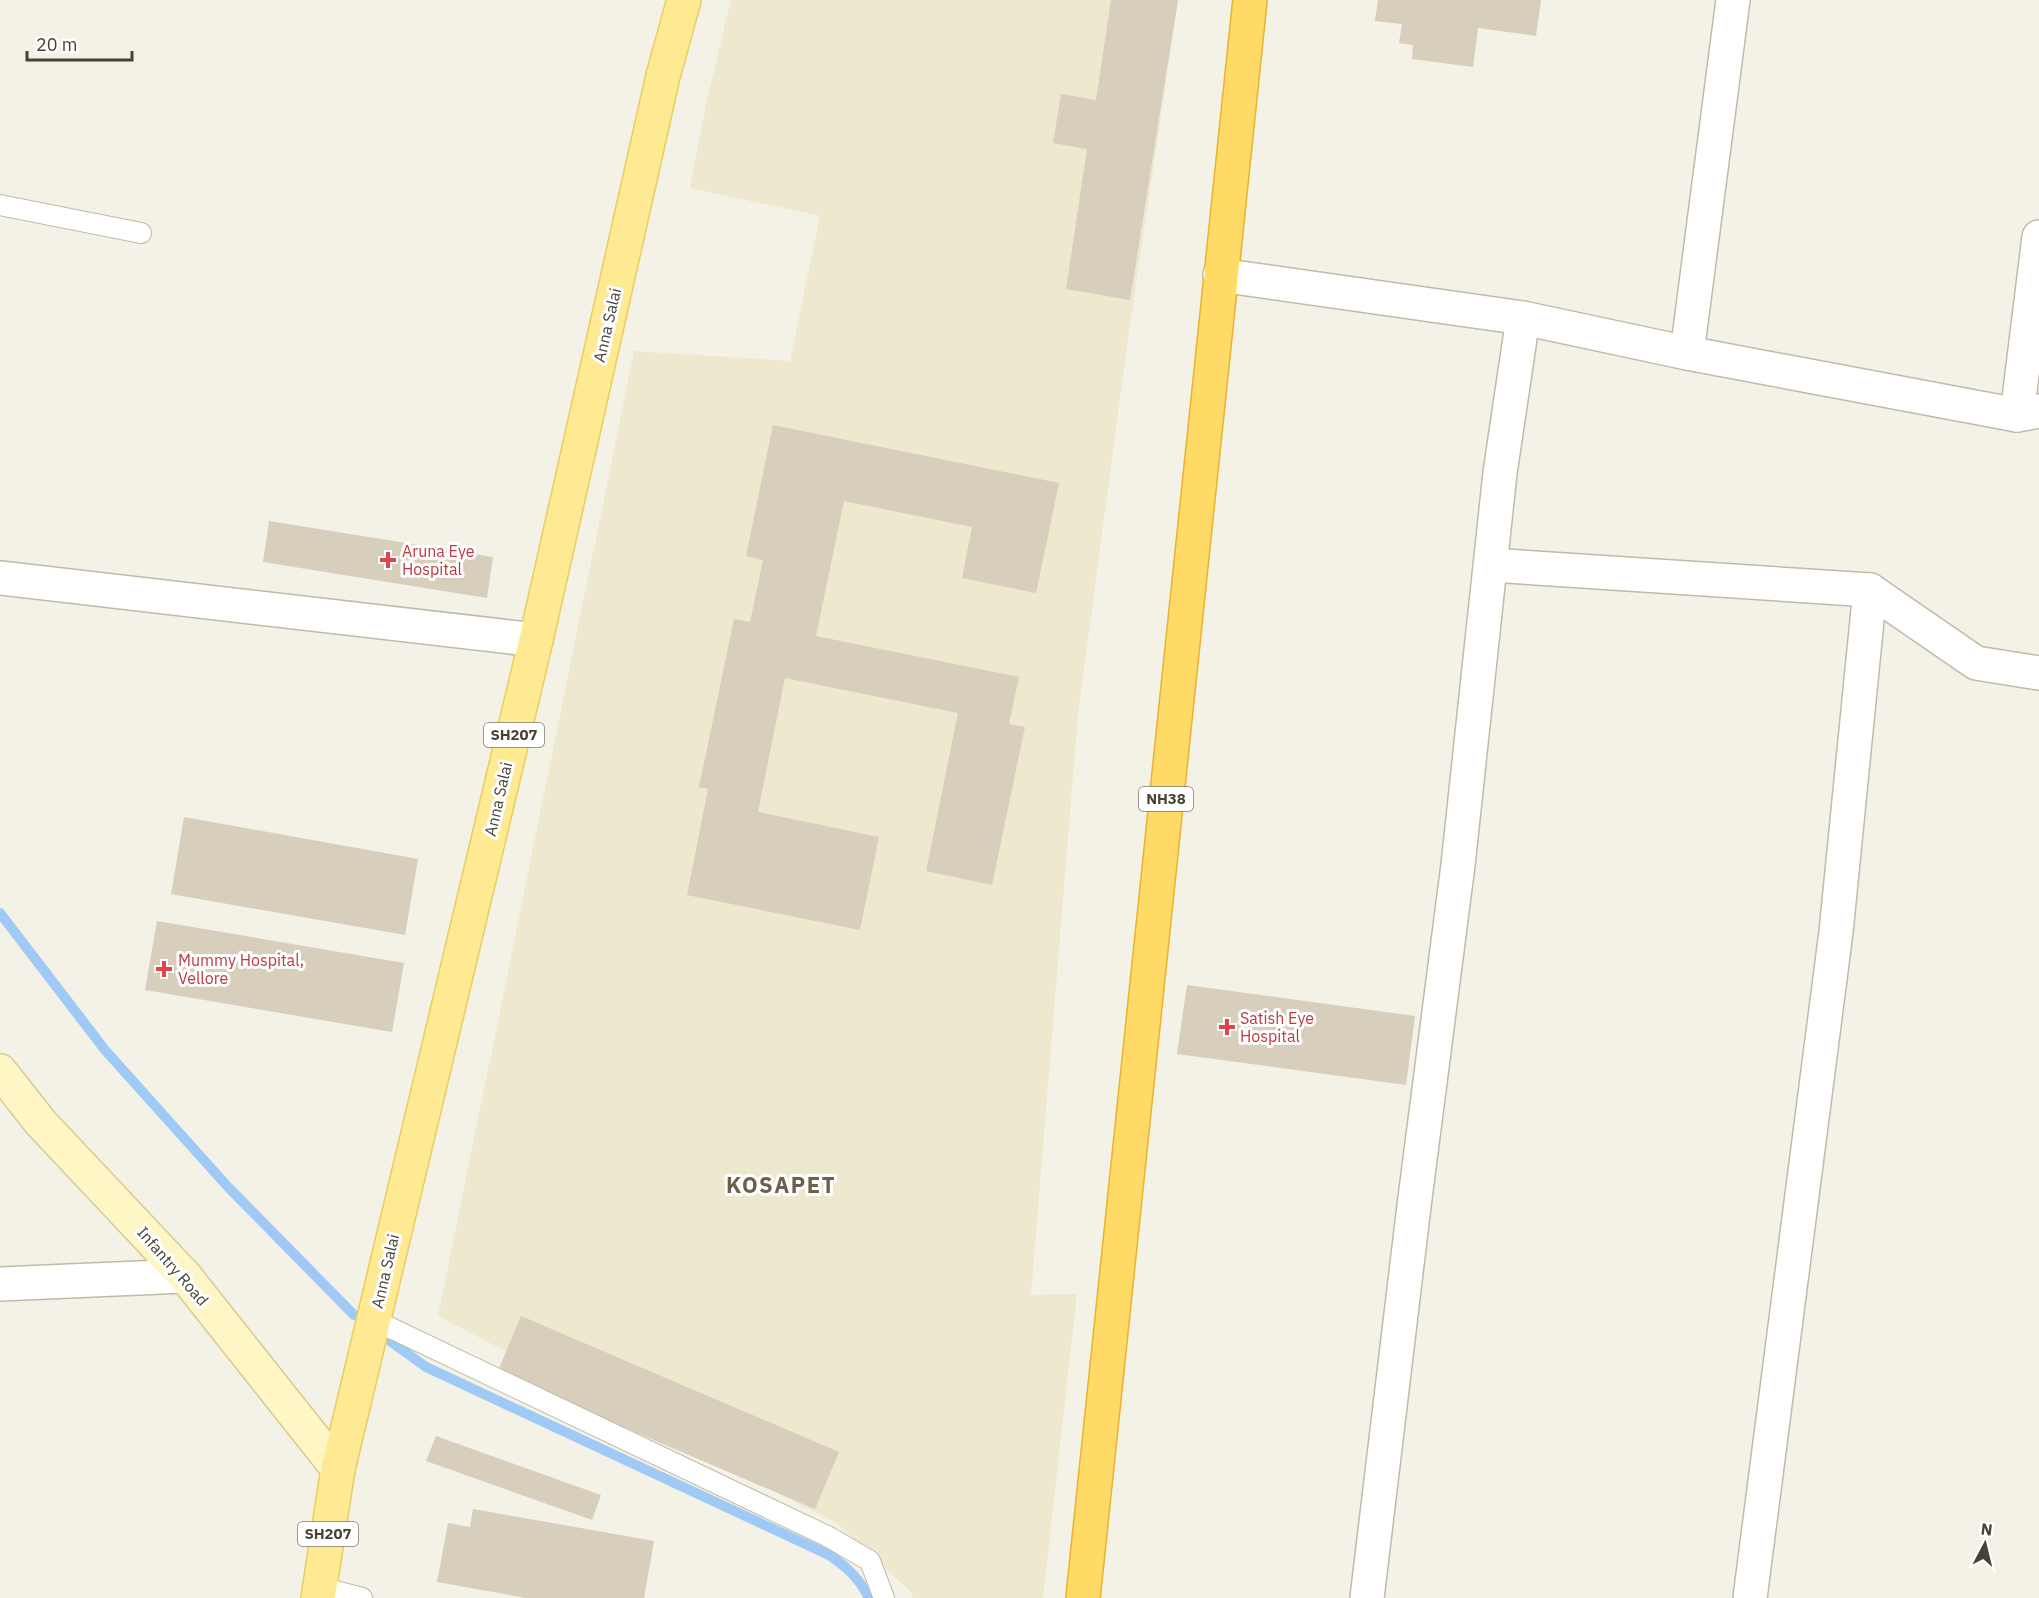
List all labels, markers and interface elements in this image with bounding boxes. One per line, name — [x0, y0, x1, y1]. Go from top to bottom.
scale bar — [27, 24, 132, 62]
text: 20 m — [36, 33, 78, 56]
street label: Anna Salai — [589, 286, 625, 364]
place label: Aruna Eye Hospital — [402, 541, 475, 579]
marker: Aruna Eye Hospital — [379, 551, 397, 569]
road number: SH207 — [484, 723, 544, 747]
street label: Anna Salai — [480, 760, 516, 838]
road number: NH38 — [1139, 787, 1193, 811]
place label: Mummy Hospital, Vellore — [178, 950, 304, 988]
marker: Mummy Hospital, Vellore — [155, 960, 173, 978]
place label: Satish Eye Hospital — [1240, 1008, 1314, 1046]
marker: Satish Eye Hospital — [1218, 1018, 1236, 1036]
district label: KOSAPET — [726, 1170, 836, 1199]
street label: Infantry Road — [133, 1222, 213, 1310]
street label: Anna Salai — [367, 1232, 403, 1310]
north arrow — [1955, 1514, 2015, 1574]
text: N — [1980, 1518, 1994, 1540]
road number: SH207 — [298, 1522, 358, 1546]

